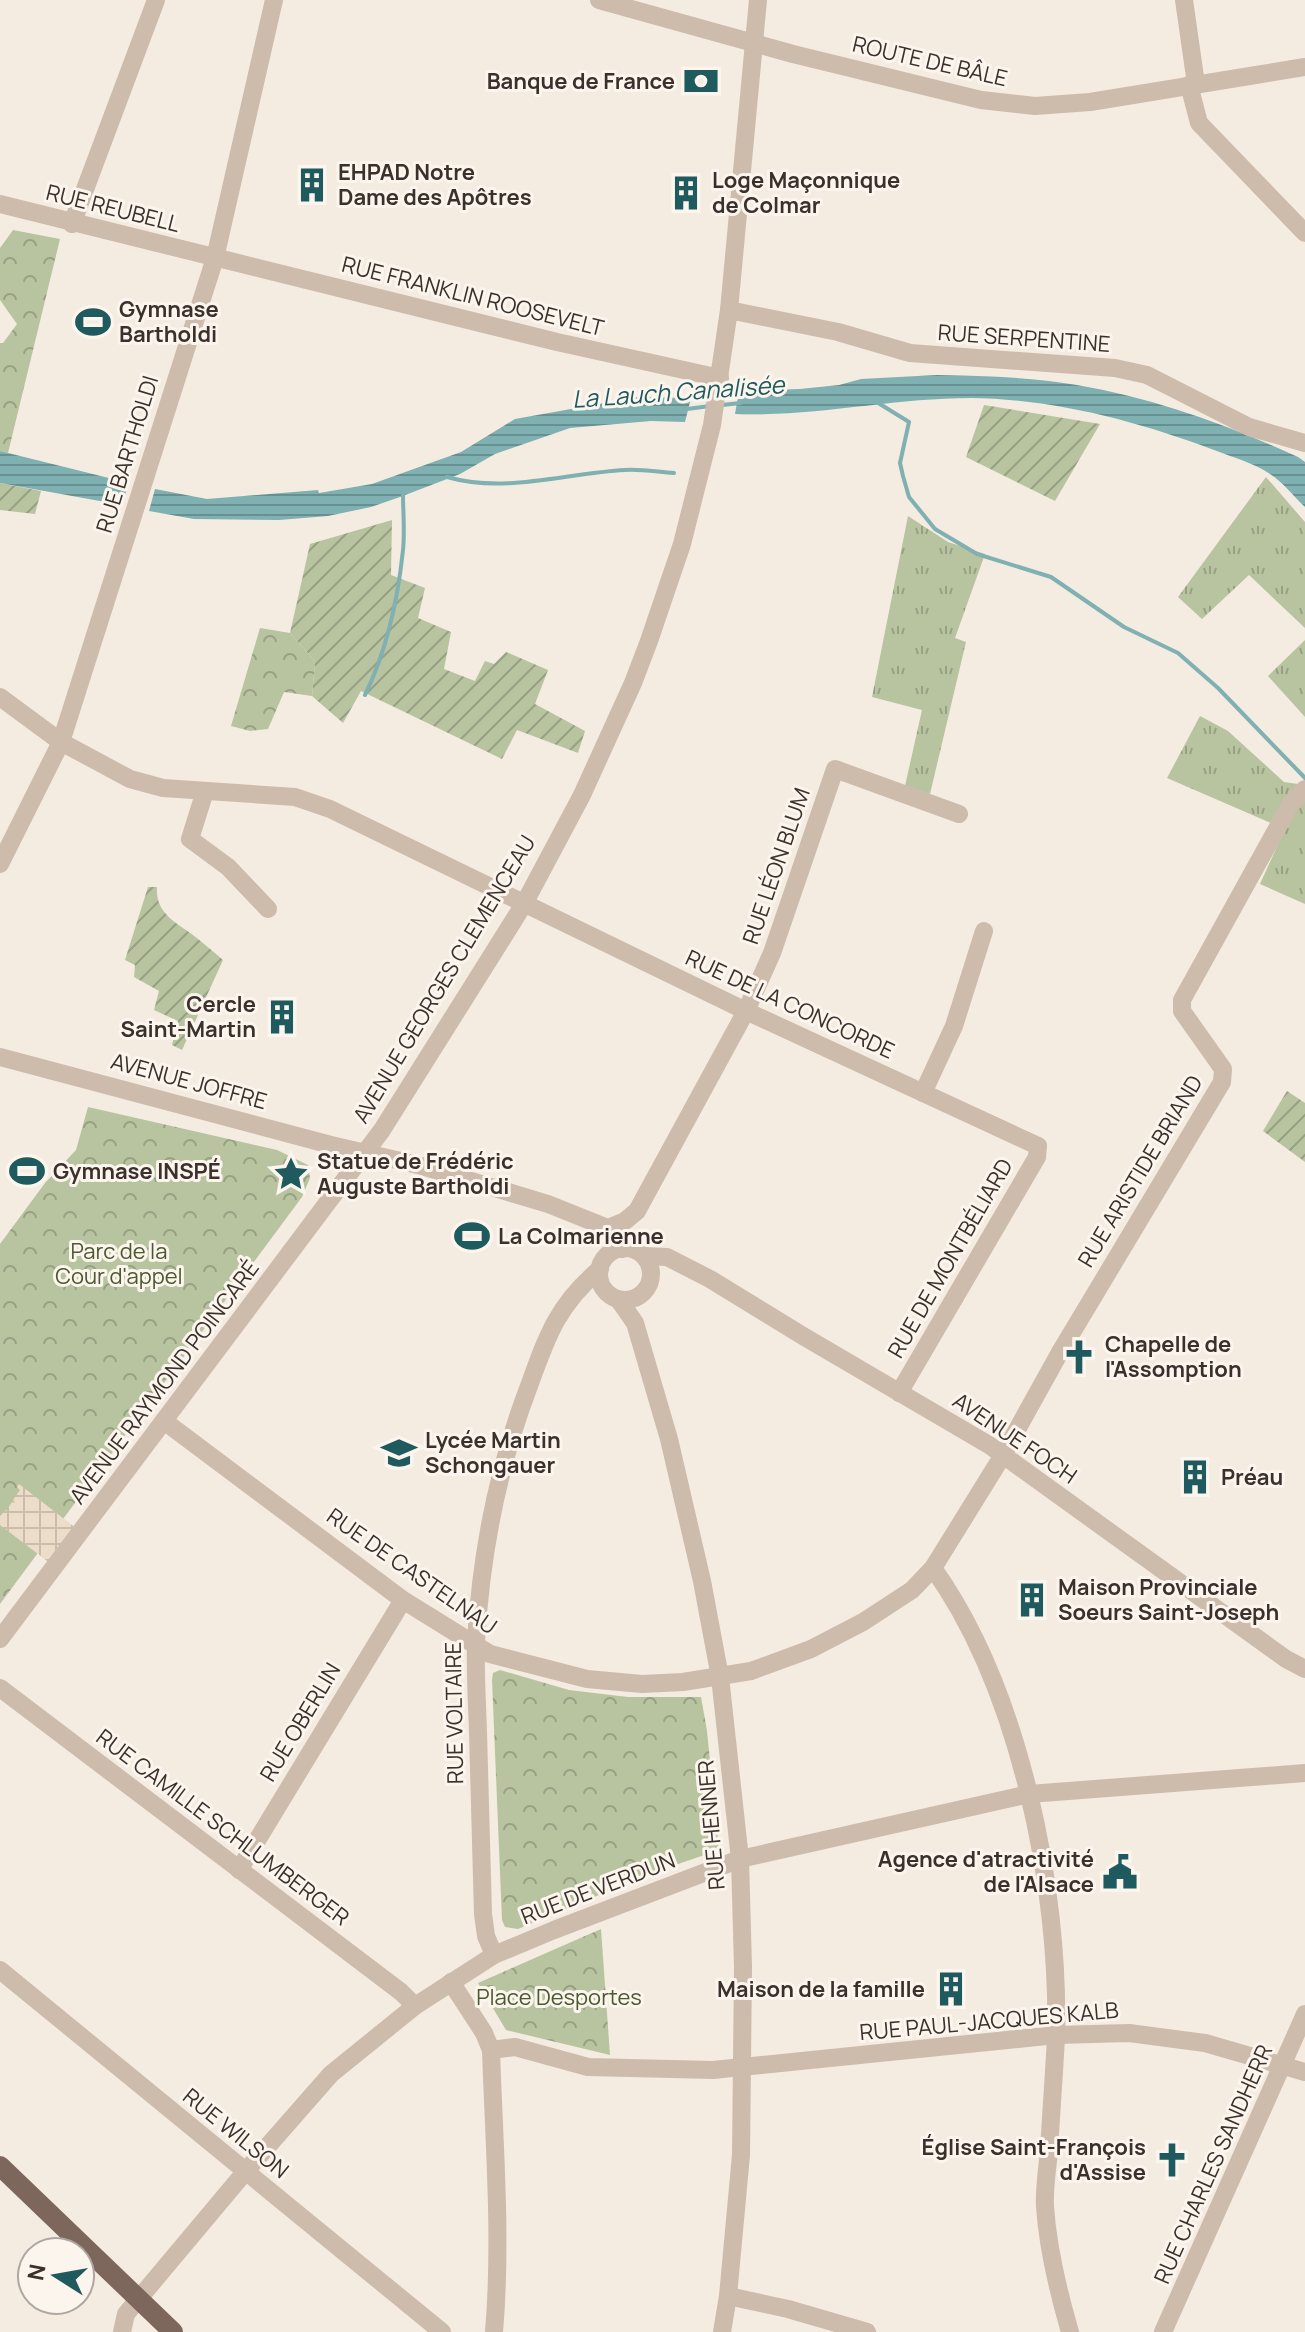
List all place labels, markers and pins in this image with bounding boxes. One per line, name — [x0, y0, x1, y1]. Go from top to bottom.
bank icon: Banque de France — [682, 62, 720, 100]
place label: Banque de France — [487, 66, 675, 96]
place label: EHPAD Notre Dame des Apôtres — [338, 157, 532, 212]
place label: Loge Maçonnique de Colmar — [712, 165, 900, 220]
building icon: EHPAD Notre Dame des Apôtres — [293, 166, 331, 204]
building icon: Loge Maçonnique de Colmar — [667, 174, 705, 212]
place label: Gymnase Bartholdi — [119, 294, 219, 349]
sports icon: Gymnase Bartholdi — [74, 303, 112, 341]
place label: Cercle Saint-Martin — [120, 989, 256, 1044]
building icon: Cercle Saint-Martin — [263, 998, 301, 1036]
place label: Statue de Frédéric Auguste Bartholdi — [317, 1146, 514, 1201]
sports icon: Gymnase INSPÉ — [8, 1152, 46, 1190]
place icon: Statue de Frédéric Auguste Bartholdi — [272, 1155, 310, 1193]
place label: Gymnase INSPÉ — [53, 1156, 221, 1186]
sports icon: La Colmarienne — [453, 1217, 491, 1255]
place label: La Colmarienne — [498, 1221, 664, 1251]
place label: Chapelle de l'Assomption — [1105, 1329, 1242, 1384]
church icon: Chapelle de l'Assomption — [1060, 1338, 1098, 1376]
place label: Lycée Martin Schongauer — [425, 1425, 561, 1480]
school or university icon: Lycée Martin Schongauer — [380, 1434, 418, 1472]
building icon: Préau — [1176, 1458, 1214, 1496]
place label: Préau — [1221, 1462, 1283, 1492]
place label: Maison Provinciale Soeurs Saint-Joseph — [1058, 1572, 1279, 1627]
building icon: Maison Provinciale Soeurs Saint-Joseph — [1013, 1581, 1051, 1619]
place label: Agence d'atractivité de l'Alsace — [878, 1844, 1094, 1899]
public building icon: Agence d'atractivité de l'Alsace — [1101, 1853, 1139, 1891]
building icon: Maison de la famille — [932, 1970, 970, 2008]
place label: Maison de la famille — [717, 1974, 925, 2004]
place label: Église Saint-François d'Assise — [922, 2132, 1146, 2187]
church icon: Église Saint-François d'Assise — [1153, 2141, 1191, 2179]

